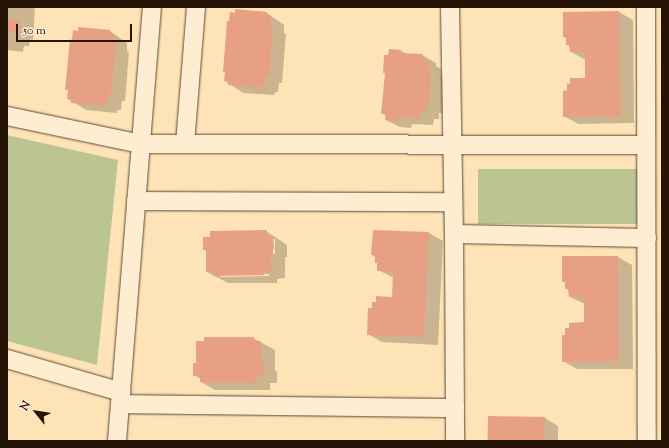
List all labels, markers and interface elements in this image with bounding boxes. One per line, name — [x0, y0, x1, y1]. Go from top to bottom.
scale bar — [18, 16, 134, 42]
text: 50 m — [23, 22, 46, 40]
north arrow — [16, 392, 56, 432]
text: N — [16, 398, 35, 414]

